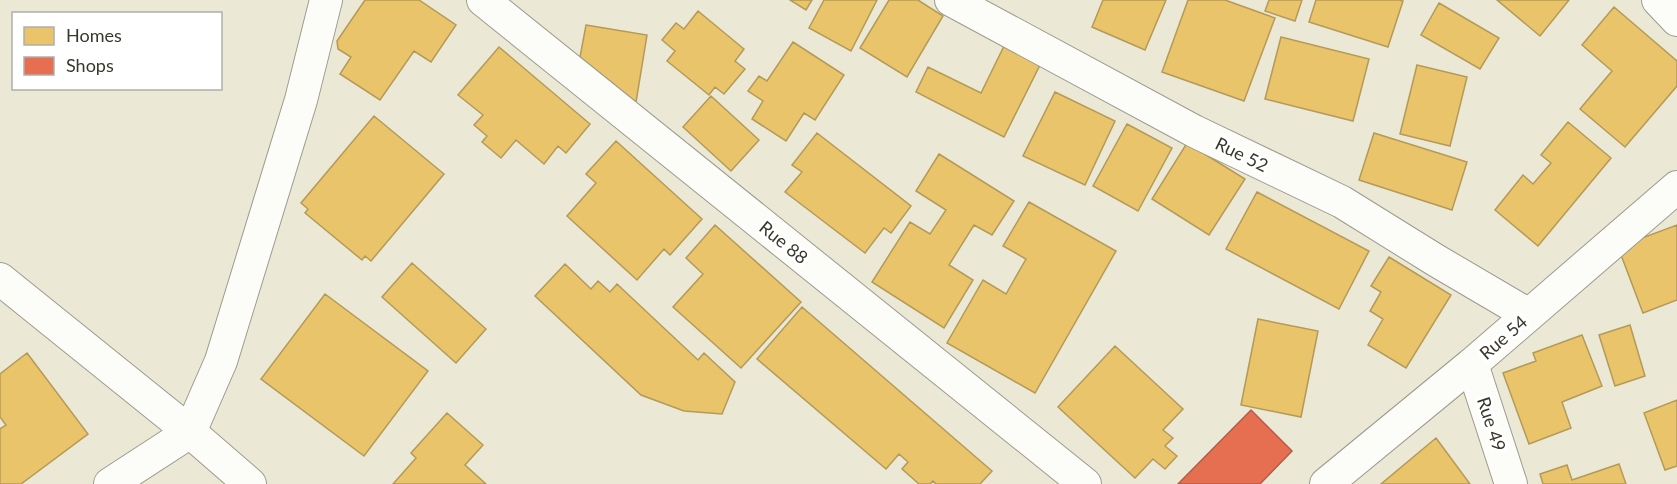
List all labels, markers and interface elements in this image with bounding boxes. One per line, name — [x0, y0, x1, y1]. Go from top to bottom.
legend — [12, 12, 222, 90]
text: Homes — [66, 24, 122, 46]
text: Shops — [66, 54, 114, 76]
street label: Rue 52 — [1212, 132, 1272, 176]
street label: Rue 88 — [755, 216, 813, 268]
street label: Rue 54 — [1475, 310, 1531, 364]
street label: Rue 49 — [1473, 394, 1511, 454]

